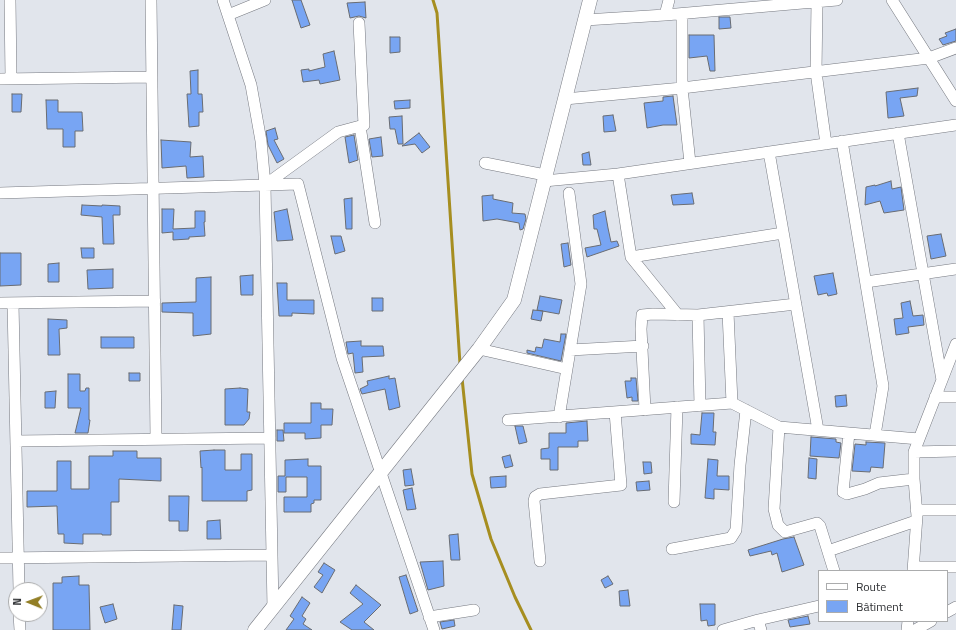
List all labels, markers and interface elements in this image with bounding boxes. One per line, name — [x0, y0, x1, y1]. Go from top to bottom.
legend — [818, 570, 948, 622]
text: Route — [856, 577, 886, 596]
north arrow — [8, 582, 48, 622]
text: Bâtiment — [856, 597, 903, 616]
text: N — [9, 598, 25, 606]

